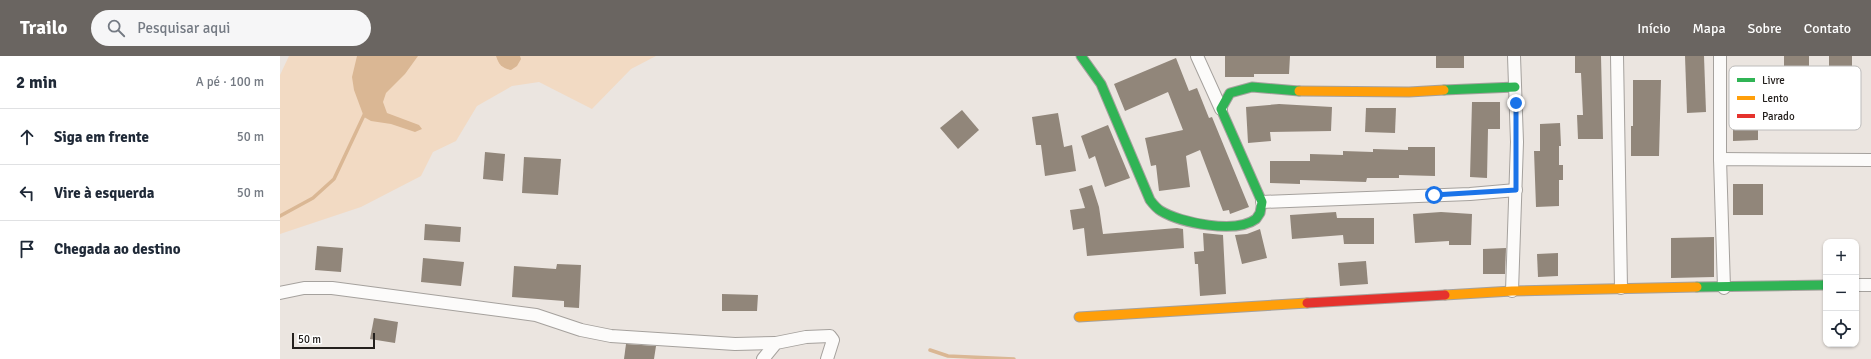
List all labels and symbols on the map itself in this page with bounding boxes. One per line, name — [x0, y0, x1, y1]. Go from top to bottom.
legend — [1729, 66, 1861, 130]
text: Livre — [1762, 74, 1785, 87]
text: Lento — [1762, 92, 1789, 105]
route end — [1507, 94, 1525, 112]
text: Parado — [1762, 110, 1795, 123]
route start — [1425, 186, 1443, 204]
scale bar — [292, 331, 375, 350]

